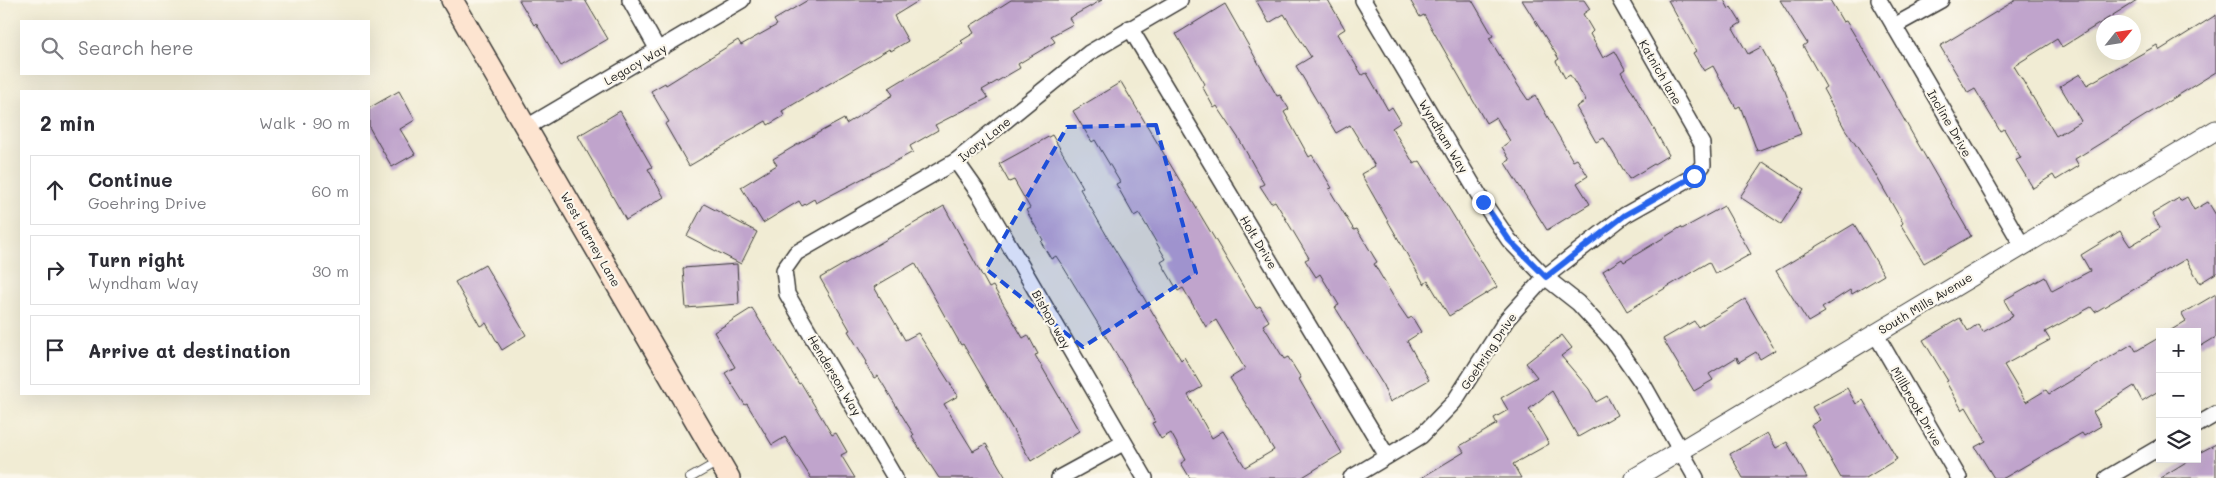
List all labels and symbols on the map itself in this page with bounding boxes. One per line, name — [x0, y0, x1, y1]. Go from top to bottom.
north arrow — [2096, 15, 2141, 60]
street label: Katnich lane — [1636, 37, 1686, 107]
street label: Legacy Way — [601, 40, 669, 88]
street label: Incline Drive — [1924, 86, 1976, 160]
street label: Wyndham Way — [1416, 96, 1472, 176]
street label: Ivory Lane — [955, 113, 1013, 165]
route start — [1683, 165, 1706, 188]
street label: West Harney Lane — [557, 189, 625, 289]
route end — [1472, 191, 1495, 214]
street label: Holt Drive — [1237, 212, 1281, 272]
street label: South Mills Avenue — [1875, 269, 1975, 337]
street label: Bishop way — [1029, 287, 1075, 351]
street label: Goehring Drive — [1456, 310, 1520, 392]
street label: Henderson Way — [805, 332, 865, 418]
street label: Millbrook Drive — [1888, 363, 1946, 449]

